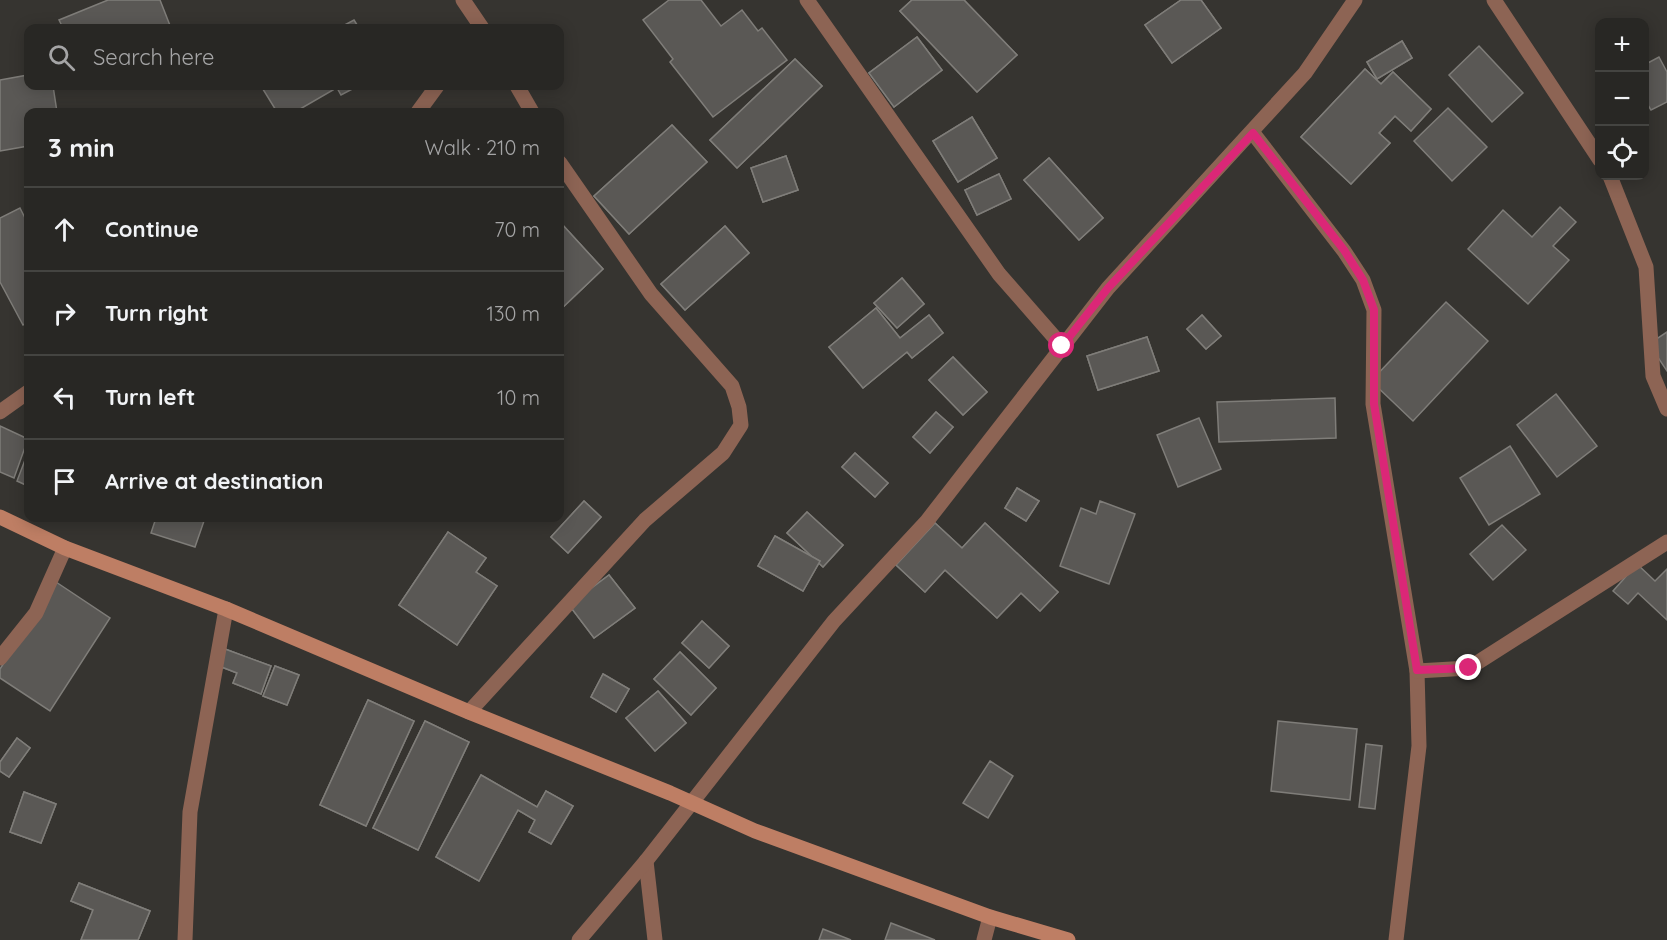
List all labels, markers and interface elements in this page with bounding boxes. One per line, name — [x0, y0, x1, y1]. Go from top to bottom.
map controls — [1595, 18, 1649, 180]
button: + — [1595, 18, 1649, 72]
search box — [24, 24, 564, 90]
icon: search — [45, 41, 78, 74]
text: Search here — [93, 43, 214, 71]
button: − — [1595, 72, 1649, 126]
button: locate — [1595, 126, 1649, 180]
text: 3 min — [48, 131, 115, 164]
text: Walk · 210 m — [425, 135, 540, 160]
icon: ahead — [48, 213, 81, 246]
text: Continue — [105, 215, 199, 243]
text: 70 m — [494, 217, 540, 242]
icon: right — [48, 297, 81, 330]
text: Turn right — [105, 299, 209, 327]
text: 130 m — [487, 301, 540, 326]
route start — [1048, 332, 1074, 358]
icon: left — [48, 381, 81, 414]
text: Turn left — [105, 383, 195, 411]
text: 10 m — [497, 385, 540, 410]
icon: arrive — [48, 465, 81, 498]
text: Arrive at destination — [105, 467, 323, 495]
route end — [1455, 654, 1481, 680]

